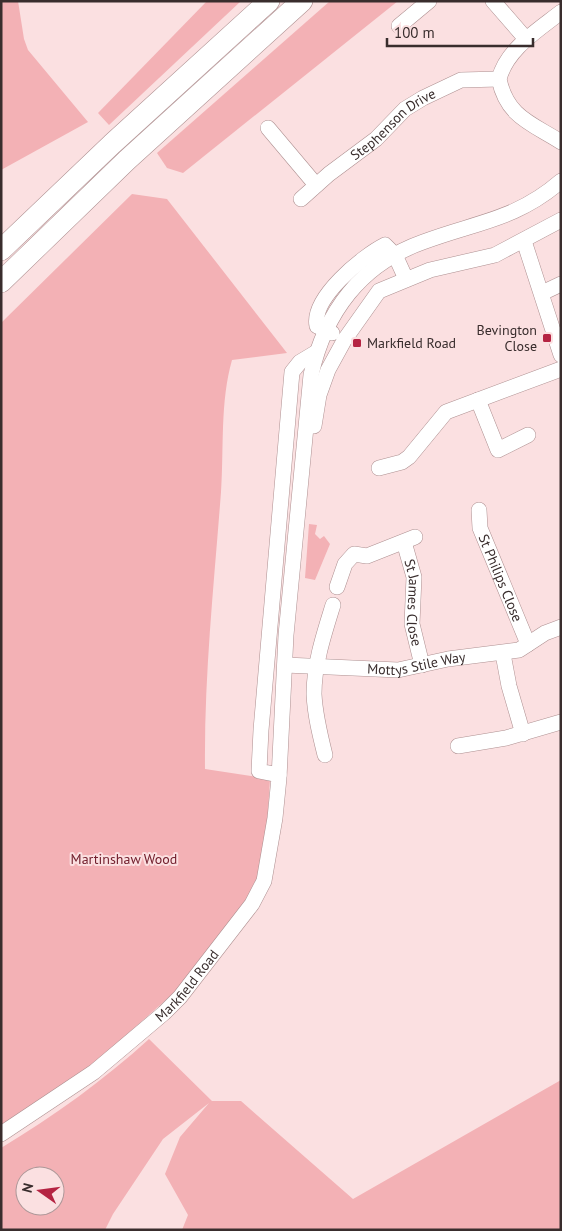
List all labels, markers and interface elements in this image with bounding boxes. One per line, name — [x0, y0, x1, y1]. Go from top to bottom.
scale bar — [387, 15, 533, 47]
text: 100 m — [394, 23, 435, 42]
street label: Stephenson Drive — [347, 84, 438, 164]
place label: Bevington Close — [477, 321, 537, 355]
marker: Bevington Close — [541, 332, 553, 344]
place label: Markfield Road — [367, 334, 456, 352]
marker: Markfield Road — [351, 337, 363, 349]
street label: St Philips Close — [475, 531, 527, 624]
street label: St James Close — [400, 557, 426, 648]
street label: Mottys Stile Way — [367, 648, 467, 679]
park label: Martinshaw Wood — [71, 850, 177, 868]
street label: Markfield Road — [151, 946, 222, 1026]
north arrow — [15, 1166, 65, 1216]
text: N — [18, 1181, 37, 1194]

